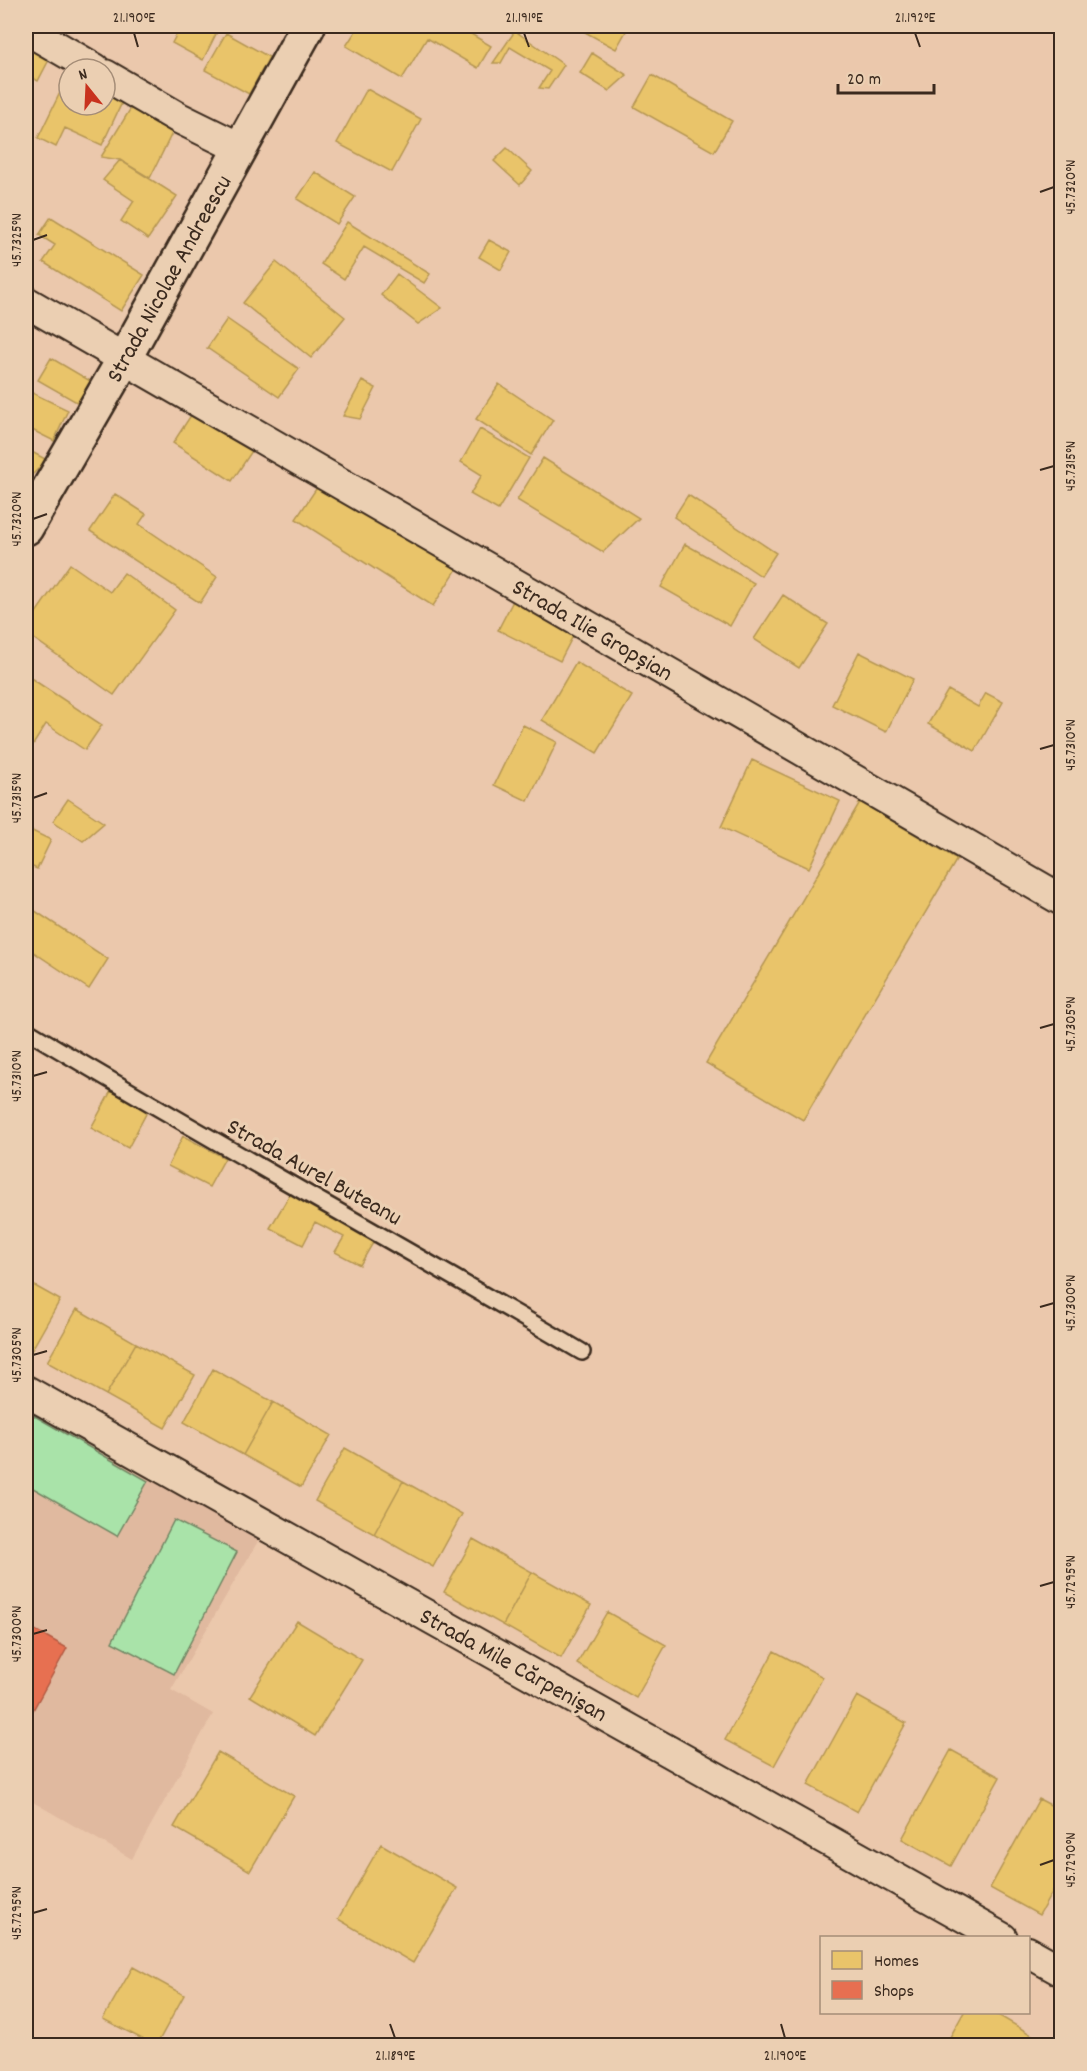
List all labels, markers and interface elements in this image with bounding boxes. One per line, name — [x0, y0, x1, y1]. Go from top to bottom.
text: 21.190°E — [113, 8, 155, 30]
text: 21.191°E — [505, 8, 543, 30]
text: 21.192°E — [895, 8, 936, 30]
north arrow — [57, 57, 117, 117]
scale bar — [838, 57, 934, 95]
text: N — [76, 63, 91, 87]
text: 20 m — [847, 68, 881, 93]
text: 45.7320°N — [1061, 159, 1083, 215]
street label: Strada Nicolae Andreescu — [99, 169, 242, 389]
text: 45.7325°N — [7, 213, 29, 267]
text: 45.7315°N — [1061, 441, 1083, 491]
text: 45.7320°N — [7, 491, 29, 547]
street label: Strada Ilie Gropșian — [505, 572, 678, 692]
text: 45.7310°N — [1061, 719, 1083, 771]
text: 45.7315°N — [7, 773, 29, 823]
text: 45.7305°N — [1061, 996, 1083, 1052]
text: 45.7310°N — [7, 1050, 29, 1102]
street label: Strada Aurel Buteanu — [220, 1111, 407, 1236]
text: 45.7300°N — [1061, 1275, 1083, 1331]
text: 45.7305°N — [7, 1327, 29, 1383]
text: 45.7295°N — [1061, 1555, 1083, 1609]
street label: Strada Mile Cărpenișan — [412, 1601, 613, 1732]
text: 45.7300°N — [7, 1606, 29, 1662]
text: 45.7290°N — [1061, 1832, 1083, 1888]
text: 45.7295°N — [7, 1886, 29, 1940]
legend — [820, 1936, 1030, 2014]
text: Homes — [874, 1950, 919, 1975]
text: Shops — [874, 1980, 914, 2005]
text: 21.189°E — [375, 2046, 415, 2068]
text: 21.190°E — [764, 2046, 806, 2068]

